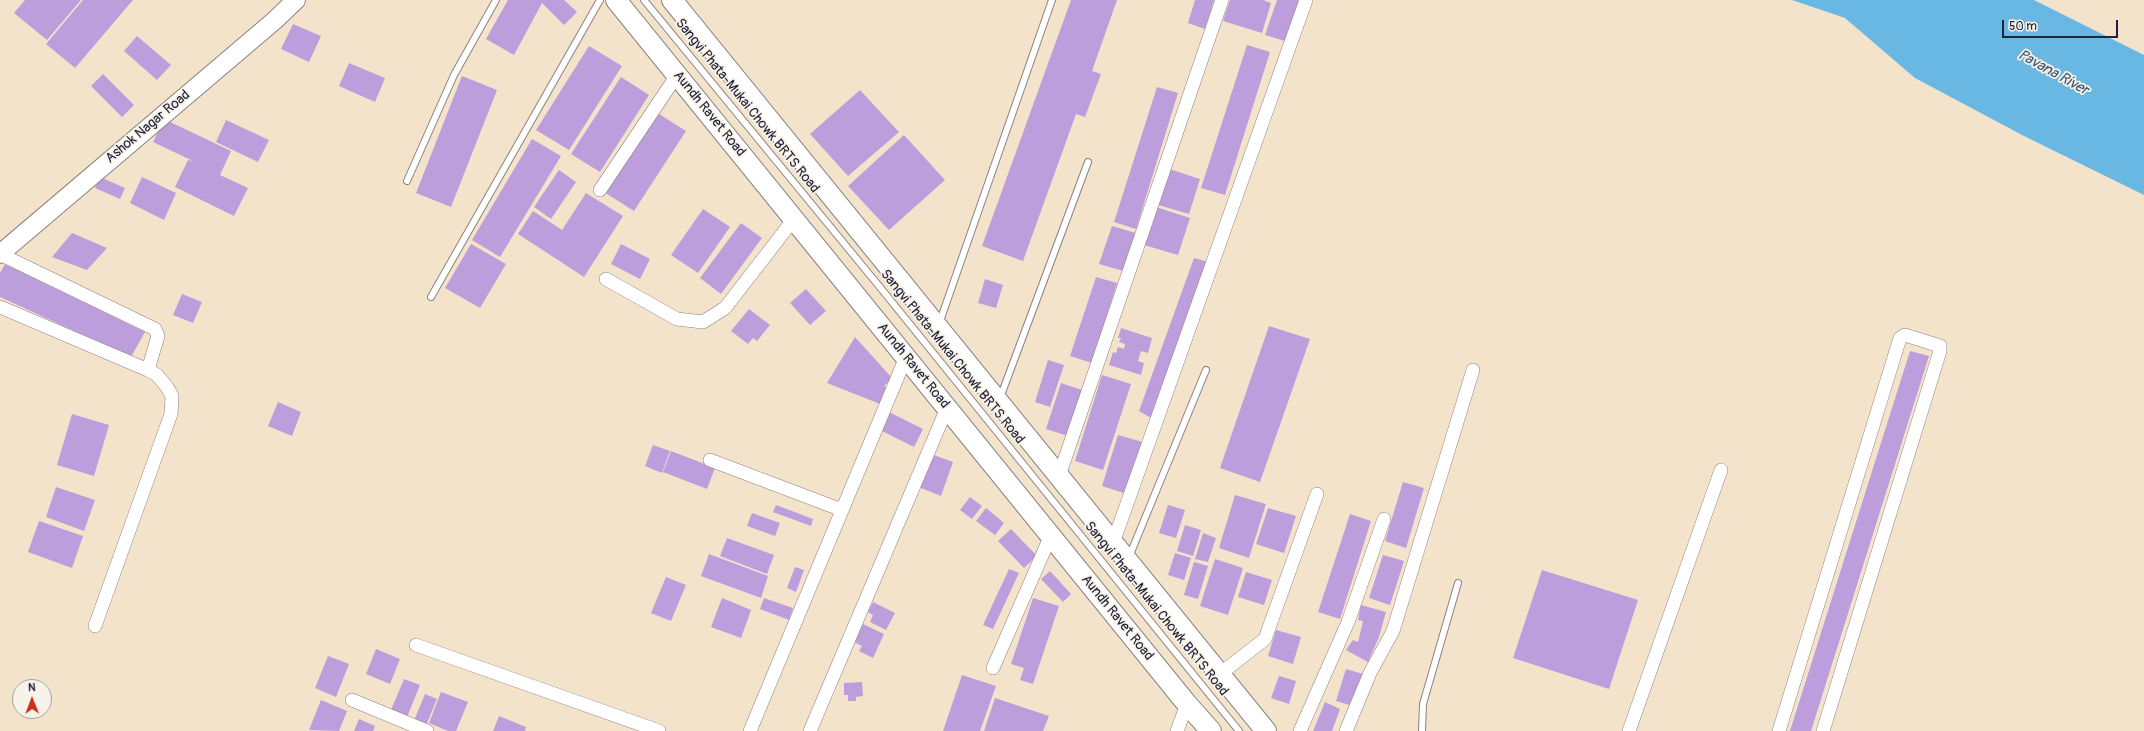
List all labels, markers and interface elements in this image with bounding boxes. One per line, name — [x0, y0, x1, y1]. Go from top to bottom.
scale bar — [2004, 12, 2120, 38]
street label: Sangvi Phata-Mukai Chowk BRTS Road — [671, 15, 823, 197]
text: 50 m — [2009, 19, 2037, 34]
water label: Pavana River — [2015, 46, 2091, 100]
street label: Aundh Ravet Road — [669, 68, 749, 160]
street label: Ashok Nagar Road — [102, 87, 194, 167]
street label: Sangvi Phata-Mukai Chowk BRTS Road — [876, 266, 1028, 448]
street label: Aundh Ravet Road — [873, 320, 953, 412]
street label: Sangvi Phata-Mukai Chowk BRTS Road — [1080, 518, 1232, 700]
street label: Aundh Ravet Road — [1077, 572, 1157, 664]
north arrow — [12, 679, 52, 719]
text: N — [28, 681, 36, 694]

